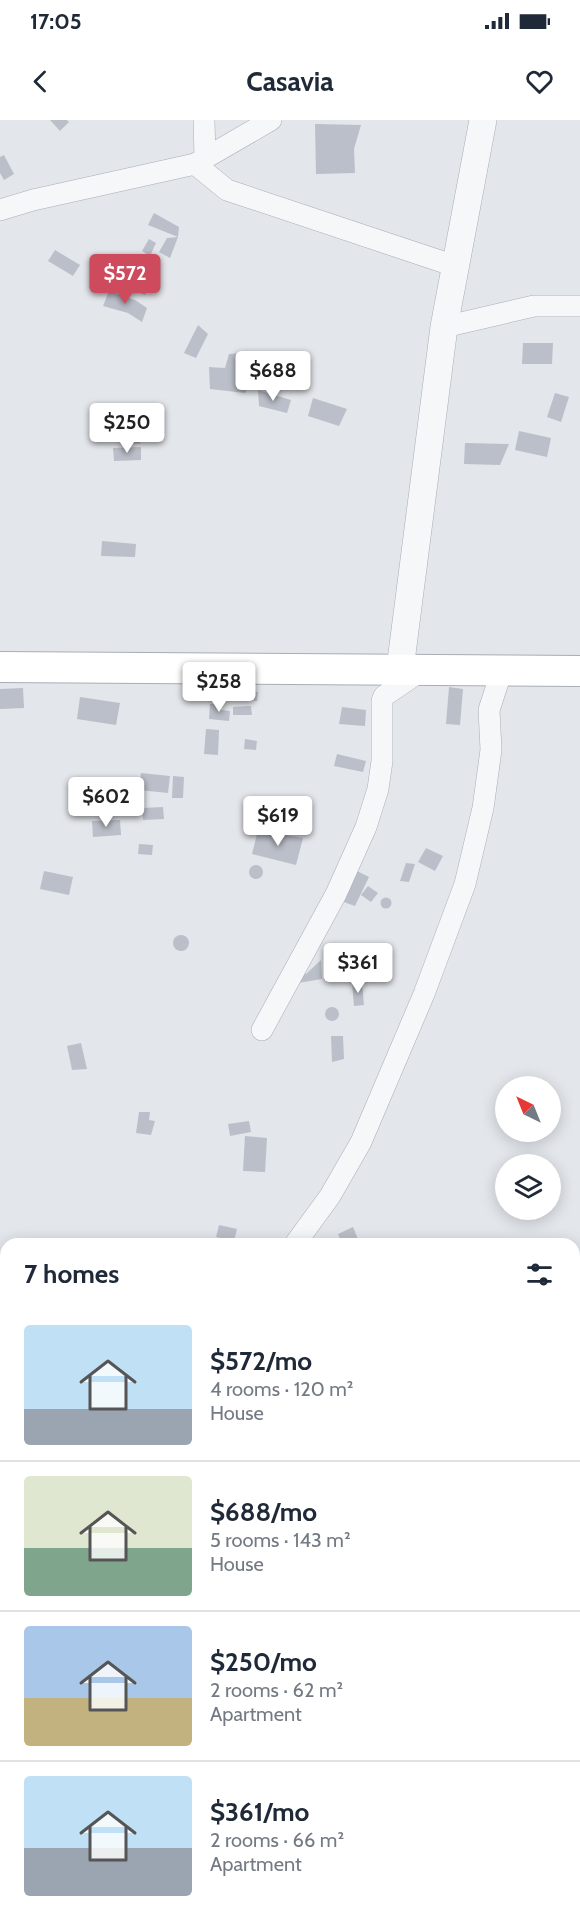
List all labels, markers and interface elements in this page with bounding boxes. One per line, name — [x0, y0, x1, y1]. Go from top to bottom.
text: 17:05 — [30, 8, 82, 35]
icon: back — [24, 65, 57, 98]
text: Casavia — [246, 65, 334, 98]
icon: heart — [523, 65, 556, 98]
pin: $572 — [89, 254, 161, 305]
text: $572 — [103, 261, 147, 285]
pin: $688 — [237, 351, 309, 402]
text: $688 — [250, 358, 297, 382]
pin: $250 — [91, 403, 163, 454]
text: $250 — [103, 410, 151, 434]
pin: $258 — [183, 662, 255, 713]
text: $258 — [197, 669, 242, 693]
pin: $602 — [70, 777, 142, 828]
text: $602 — [82, 784, 130, 808]
pin: $619 — [242, 796, 314, 847]
text: $619 — [257, 803, 299, 827]
pin: $361 — [322, 943, 394, 994]
text: $361 — [338, 950, 379, 974]
north arrow — [495, 1076, 561, 1142]
map controls — [495, 1076, 561, 1220]
button: layers — [495, 1154, 561, 1220]
text: 7 homes — [24, 1258, 119, 1290]
icon: filters — [523, 1258, 556, 1291]
text: $572/mo — [210, 1345, 312, 1377]
icon: home — [72, 1349, 144, 1421]
text: 4 rooms · 120 m² — [210, 1377, 353, 1401]
text: House — [210, 1401, 264, 1425]
text: $688/mo — [210, 1496, 317, 1528]
icon: home — [72, 1500, 144, 1572]
text: 5 rooms · 143 m² — [210, 1528, 351, 1552]
text: House — [210, 1552, 264, 1576]
text: $250/mo — [210, 1646, 317, 1678]
icon: home — [72, 1650, 144, 1722]
text: 2 rooms · 62 m² — [210, 1678, 343, 1702]
text: Apartment — [210, 1702, 302, 1726]
text: $361/mo — [210, 1796, 309, 1828]
icon: home — [72, 1800, 144, 1872]
text: 2 rooms · 66 m² — [210, 1828, 344, 1852]
text: Apartment — [210, 1852, 302, 1876]

